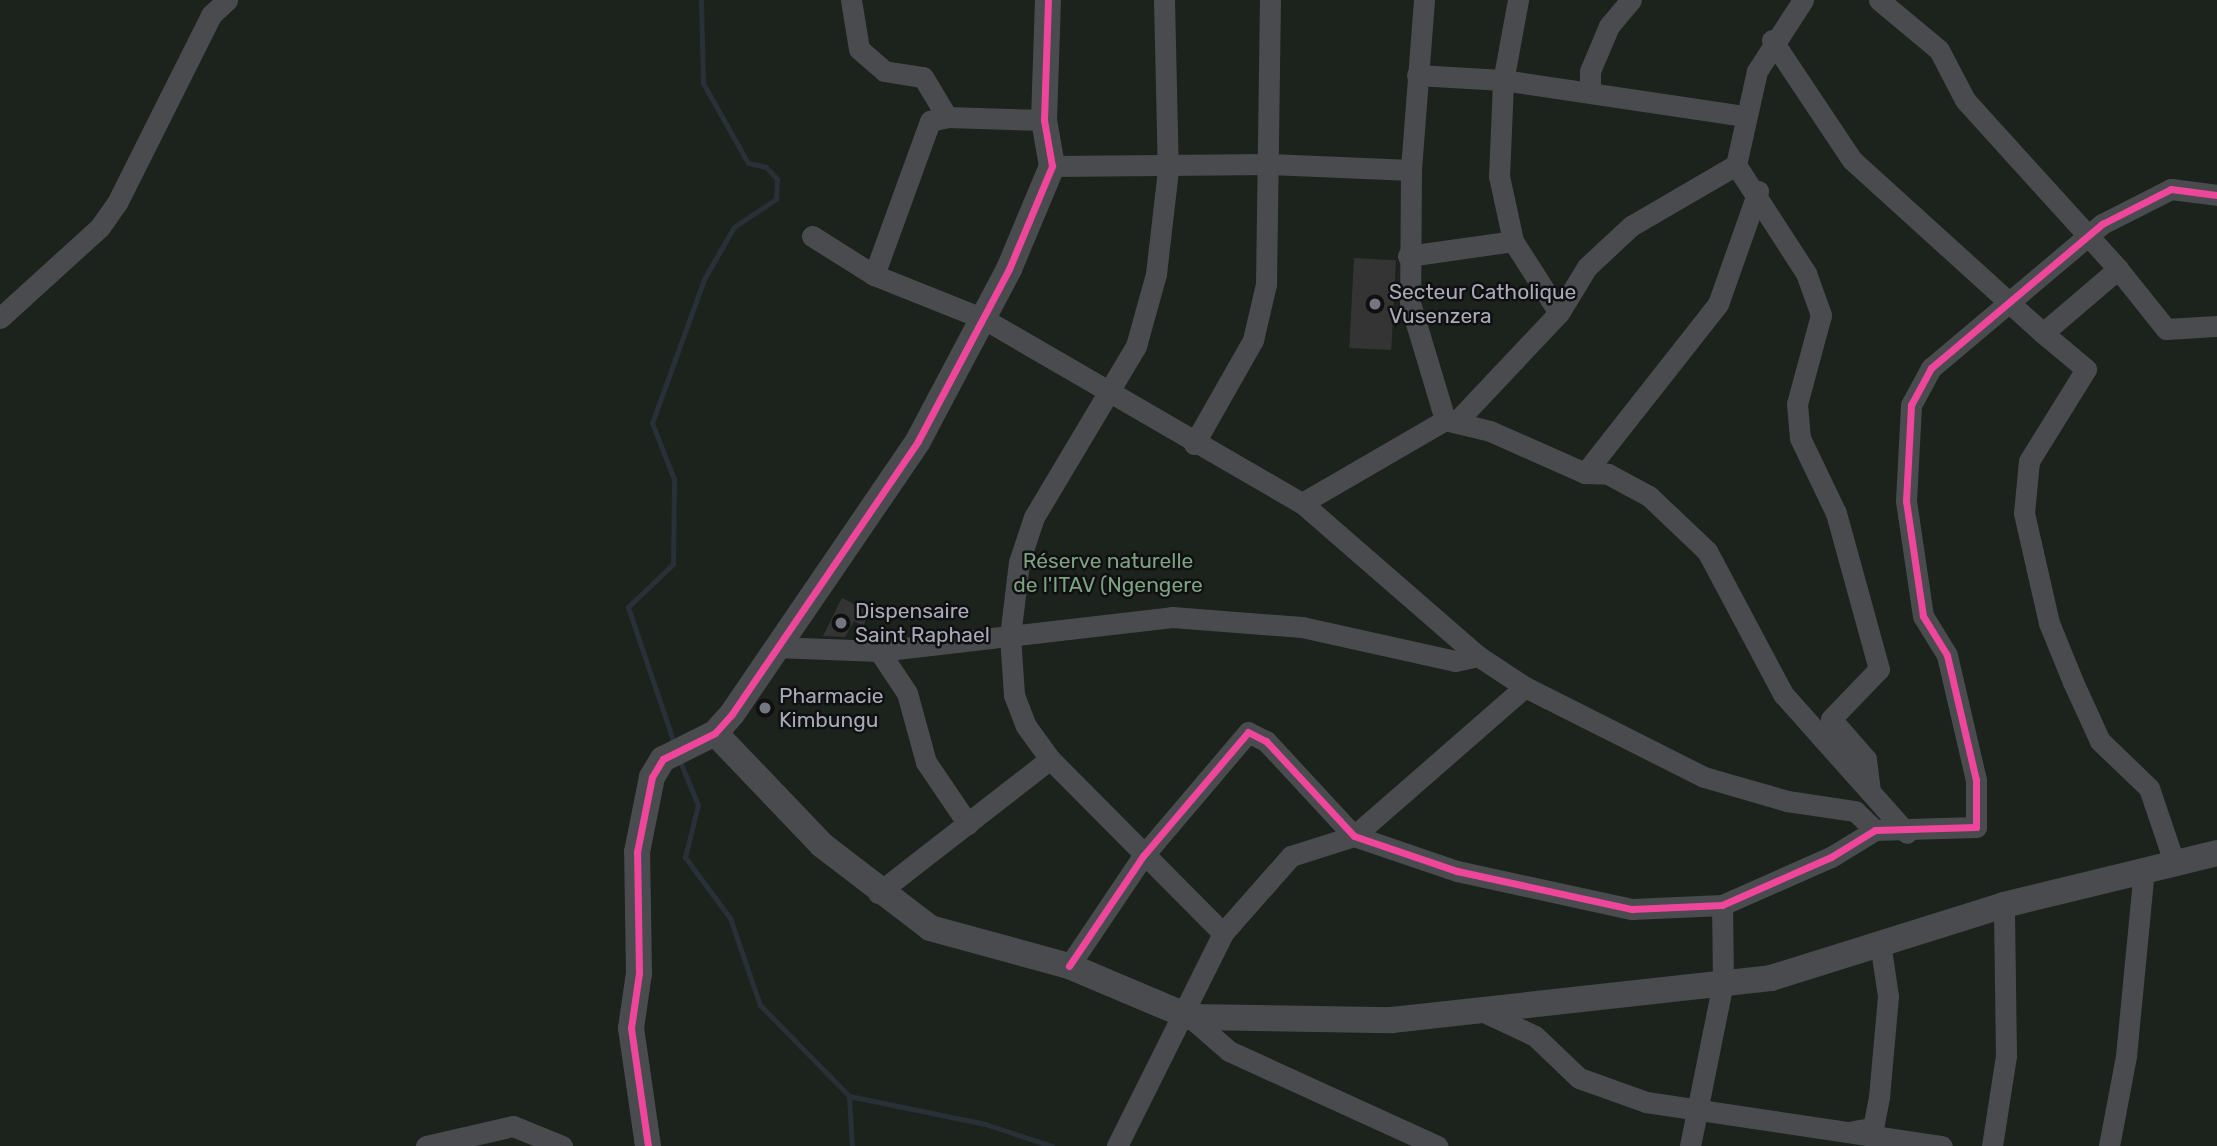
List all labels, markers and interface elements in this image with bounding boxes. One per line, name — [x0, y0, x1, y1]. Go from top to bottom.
place label: Secteur Catholique Vusenzera — [1389, 279, 1577, 329]
marker: Secteur Catholique Vusenzera — [1367, 296, 1383, 312]
park label: Réserve naturelle de l'ITAV (Ngengere — [1013, 548, 1203, 598]
place label: Dispensaire Saint Raphael — [855, 598, 990, 648]
marker: Dispensaire Saint Raphael — [833, 615, 849, 631]
place label: Pharmacie Kimbungu — [779, 683, 884, 733]
marker: Pharmacie Kimbungu — [757, 700, 773, 716]

